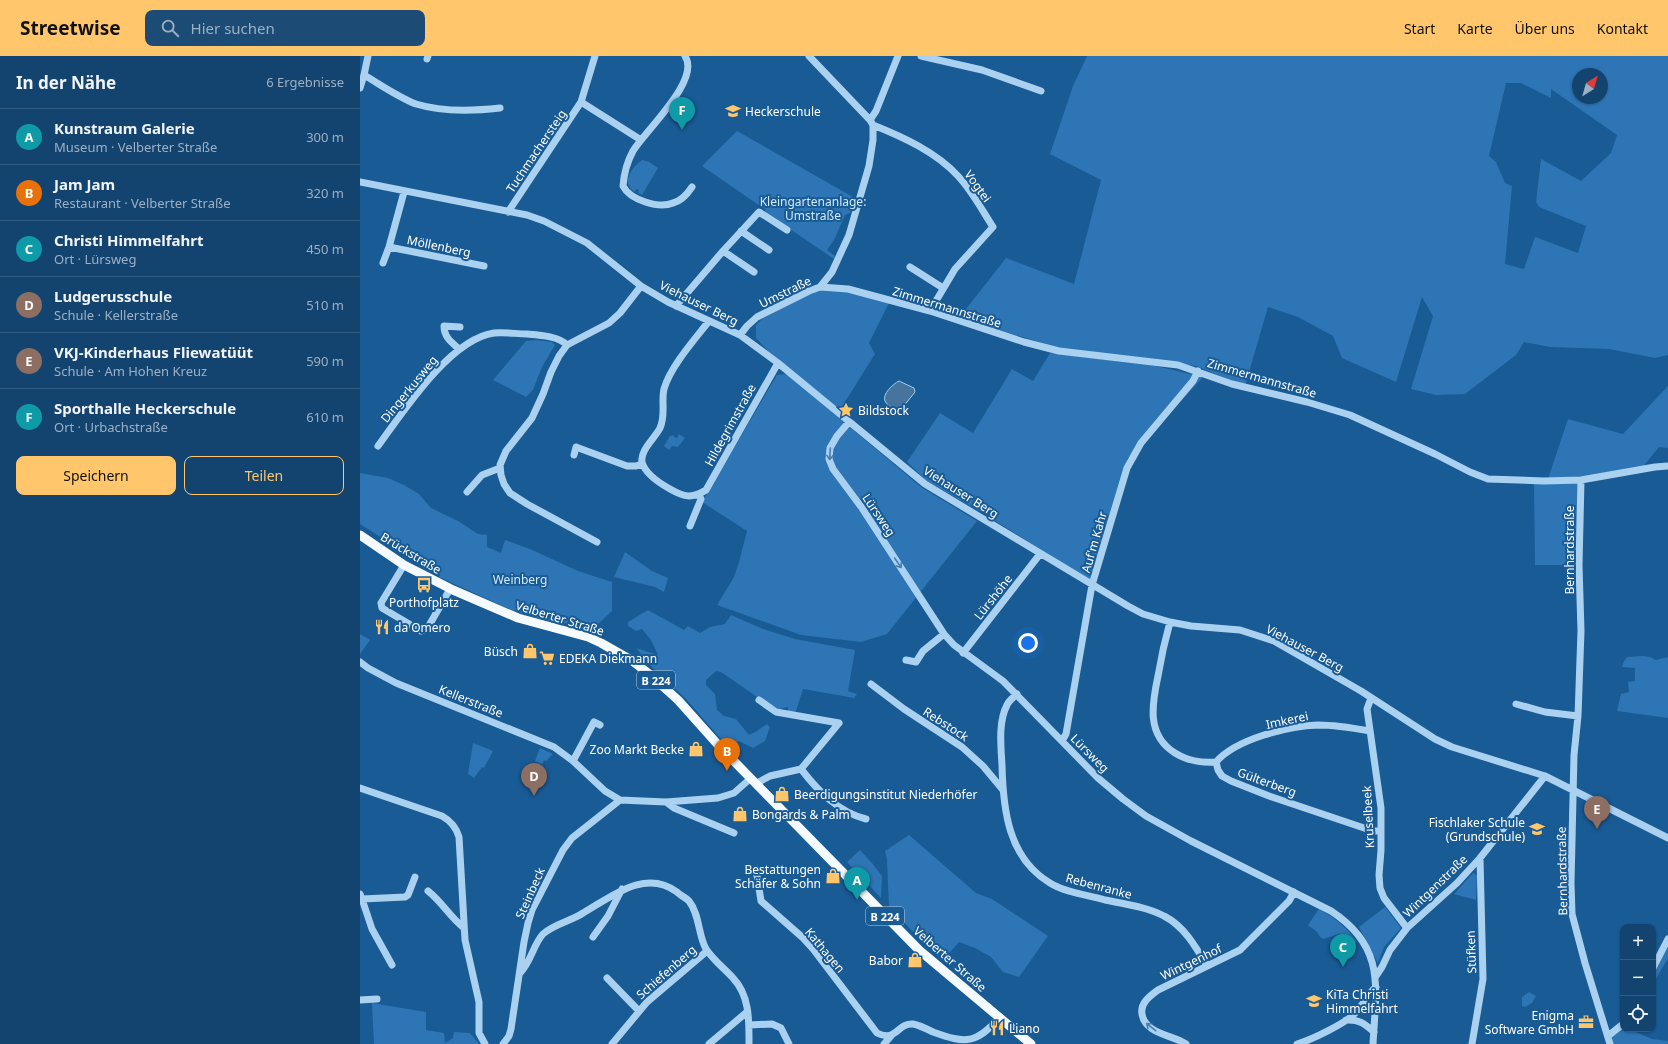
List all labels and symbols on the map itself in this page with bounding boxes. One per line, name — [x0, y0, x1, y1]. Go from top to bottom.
north arrow — [1572, 68, 1608, 104]
pin: F — [669, 97, 695, 130]
school or university icon: Heckerschule — [724, 102, 742, 120]
place label: Heckerschule — [745, 103, 821, 120]
street label: Tuchmachersteig — [502, 106, 570, 196]
street label: Vogtei — [961, 167, 995, 205]
park label: Kleingartenanlage: Umstraße — [760, 193, 866, 224]
street label: Möllenberg — [405, 231, 473, 261]
street label: Umstraße — [756, 272, 814, 312]
street label: Viehauser Berg — [657, 277, 741, 329]
street label: Zimmermannstraße — [891, 282, 1004, 332]
street label: Dingerkusweg — [377, 352, 441, 426]
street label: Zimmermannstraße — [1205, 354, 1319, 402]
street label: Hildegrimstraße — [700, 381, 760, 469]
place icon: Bildstock — [837, 401, 855, 419]
place label: Bildstock — [858, 402, 909, 419]
one-way arrow — [826, 447, 834, 460]
street label: Viehauser Berg — [920, 462, 1002, 522]
street label: Lürsweg — [859, 490, 899, 540]
street label: Bernhardstraße — [1561, 505, 1578, 595]
street label: Auf'm Kahr — [1077, 509, 1111, 575]
street label: Brückstraße — [377, 528, 445, 578]
one-way arrow — [895, 557, 903, 569]
park label: Weinberg — [493, 571, 547, 588]
street label: Lürshöhe — [970, 571, 1016, 623]
bus stop icon: Porthofplatz — [415, 576, 433, 594]
place label: Porthofplatz — [389, 594, 459, 611]
street label: Velberter Straße — [514, 596, 607, 640]
restaurant icon: da Omero — [373, 618, 391, 636]
place label: da Omero — [394, 619, 451, 636]
street label: Viehauser Berg — [1263, 620, 1347, 676]
your location — [1018, 633, 1038, 653]
shop icon: Büsch — [521, 642, 539, 660]
place label: Büsch — [484, 643, 518, 660]
supermarket icon: EDEKA Diekmann — [538, 649, 556, 667]
place label: EDEKA Diekmann — [559, 650, 657, 667]
road number: B 224 — [637, 671, 675, 689]
street label: Kellerstraße — [436, 680, 506, 722]
street label: Rebstock — [920, 703, 973, 745]
street label: Imkerei — [1264, 707, 1310, 733]
street label: Lürsweg — [1067, 730, 1113, 776]
pin: B — [714, 738, 740, 771]
shop icon: Zoo Markt Becke — [687, 740, 705, 758]
place label: Zoo Markt Becke — [590, 741, 684, 758]
pin: D — [521, 763, 547, 796]
street label: Gülterberg — [1235, 763, 1299, 801]
shop icon: Beerdigungsinstitut Niederhöfer — [773, 785, 791, 803]
street label: Kruselbeek — [1358, 785, 1378, 849]
place label: Beerdigungsinstitut Niederhöfer — [794, 786, 977, 803]
pin: E — [1584, 796, 1610, 829]
shop icon: Bongards & Palm — [731, 805, 749, 823]
place label: Bongards & Palm — [752, 806, 850, 823]
place label: Fischlaker Schule (Grundschule) — [1429, 814, 1525, 845]
school or university icon: Fischlaker Schule (Grundschule) — [1528, 820, 1546, 838]
street label: Bernhardstraße — [1553, 826, 1571, 916]
street label: Wintgenstraße — [1399, 851, 1471, 921]
place label: Bestattungen Schäfer & Sohn — [735, 861, 821, 892]
street label: Steinbeck — [511, 864, 549, 921]
shop icon: Bestattungen Schäfer & Sohn — [824, 867, 842, 885]
pin: A — [844, 867, 870, 900]
street label: Rebenranke — [1064, 869, 1134, 903]
road number: B 224 — [866, 907, 904, 925]
street label: Velberter Straße — [910, 922, 990, 996]
street label: Kathagen — [801, 924, 849, 976]
street label: Stüfken — [1462, 930, 1480, 974]
pin: C — [1330, 934, 1356, 967]
street label: Wintgenhof — [1157, 939, 1225, 984]
street label: Schiefenberg — [632, 941, 700, 1003]
shop icon: Babor — [906, 951, 924, 969]
place label: Babor — [869, 952, 903, 969]
place label: KiTa Christi Himmelfahrt — [1326, 986, 1399, 1017]
school or university icon: KiTa Christi Himmelfahrt — [1305, 992, 1323, 1010]
place label: Enigma Software GmbH — [1485, 1007, 1574, 1038]
office icon: Enigma Software GmbH — [1577, 1013, 1595, 1031]
restaurant icon: Liano — [988, 1019, 1006, 1037]
place label: Liano — [1009, 1020, 1040, 1037]
one-way arrow — [1146, 1023, 1157, 1032]

